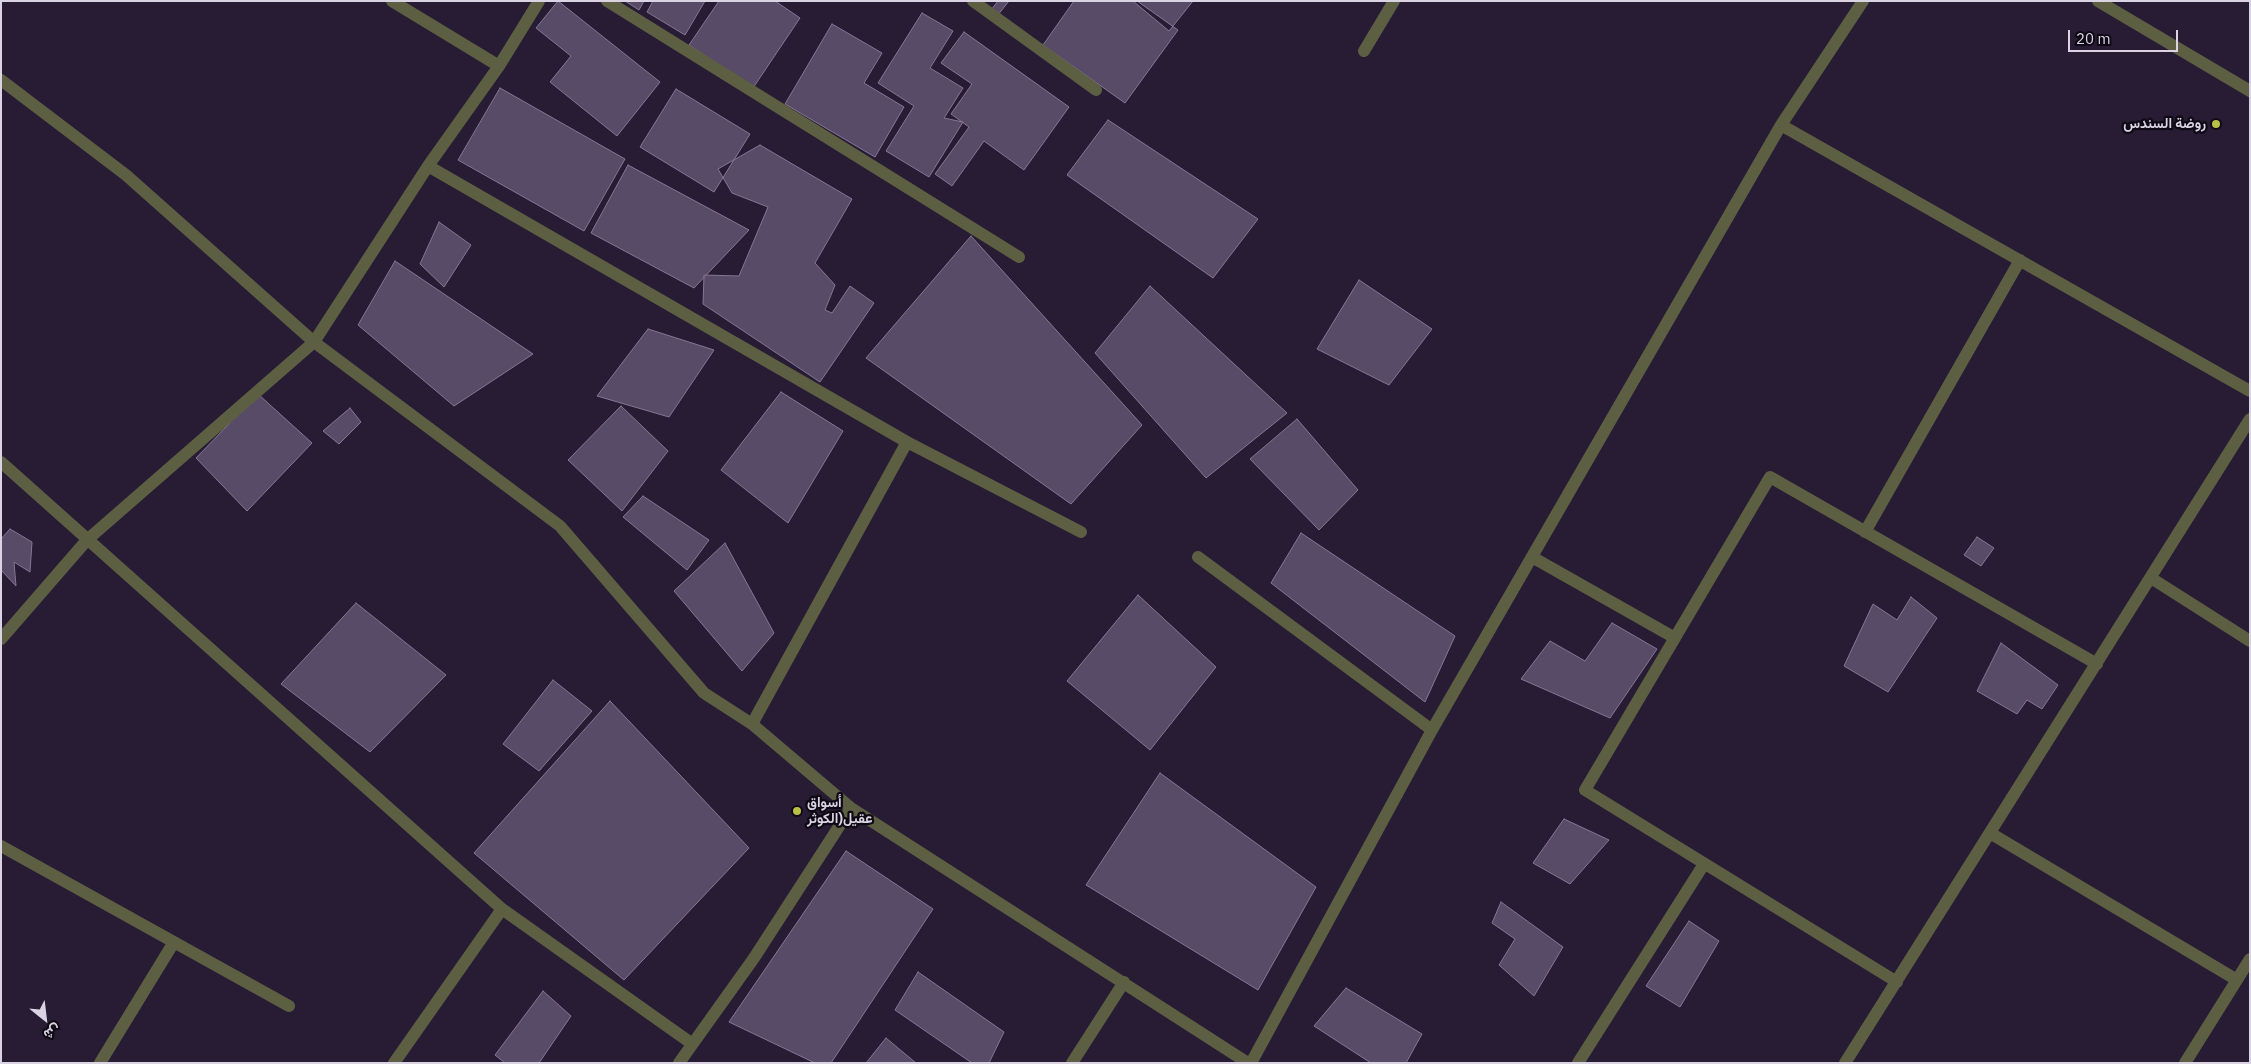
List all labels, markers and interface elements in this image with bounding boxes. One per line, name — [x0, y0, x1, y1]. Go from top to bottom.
scale bar — [2071, 20, 2181, 52]
text: 20 m — [2076, 29, 2111, 48]
place label: روضة السندس — [2123, 116, 2206, 132]
marker: روضة السندس — [2210, 118, 2222, 130]
place label: أسواق عقيل(الكوثر — [807, 795, 873, 828]
marker: أسواق عقيل(الكوثر — [791, 805, 803, 817]
north arrow — [20, 994, 70, 1044]
text: ش — [41, 1020, 64, 1044]

